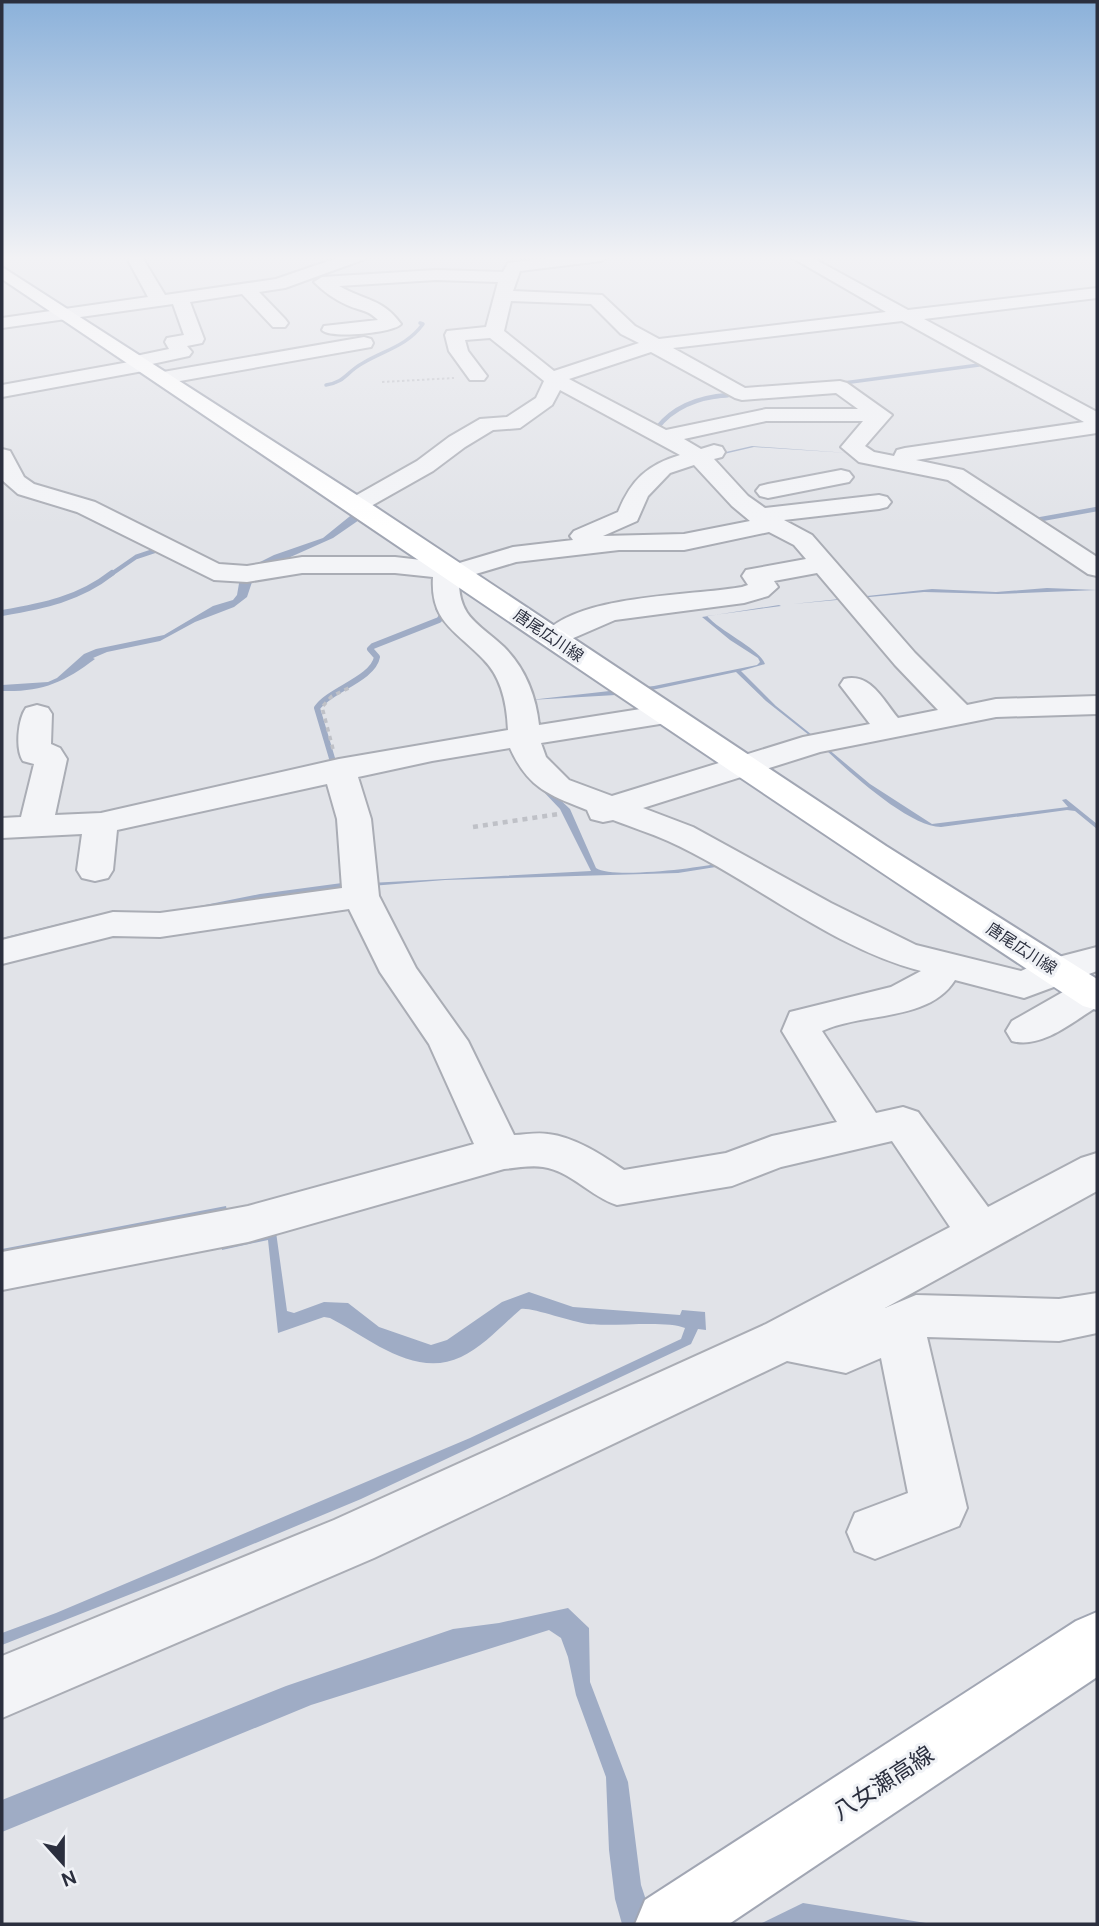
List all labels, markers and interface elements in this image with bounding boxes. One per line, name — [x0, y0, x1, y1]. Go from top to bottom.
street label: 唐尾広川線 — [510, 604, 588, 666]
street label: 唐尾広川線 — [982, 918, 1061, 979]
street label: 八女瀬高線 — [827, 1739, 939, 1827]
north arrow — [28, 1828, 98, 1898]
text: N — [58, 1864, 80, 1893]

